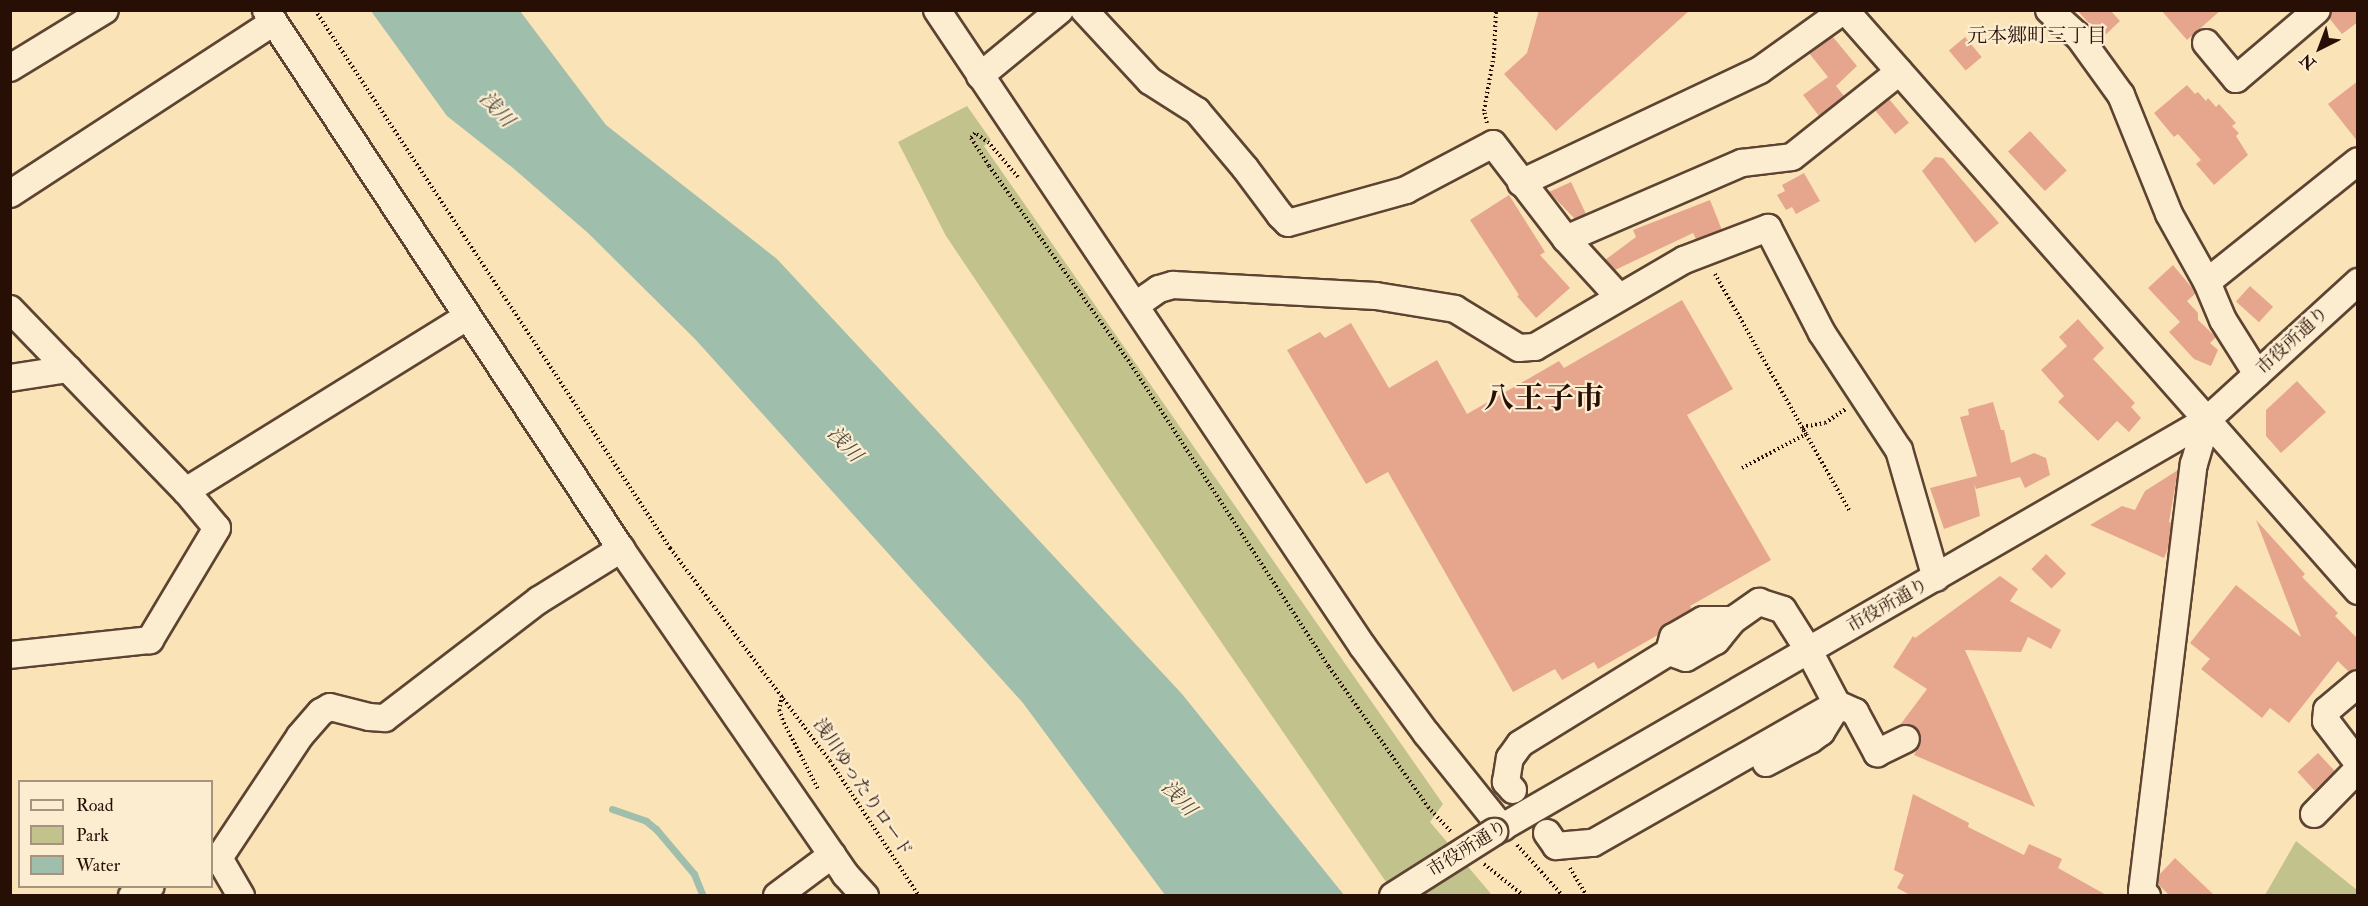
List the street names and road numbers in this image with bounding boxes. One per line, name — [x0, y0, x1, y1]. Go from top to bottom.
street label: 市役所通り — [2253, 302, 2333, 380]
street label: 市役所通り — [1844, 574, 1932, 638]
street label: 浅川ゆったりロード — [808, 715, 916, 861]
street label: 市役所通り — [1424, 816, 1512, 882]

